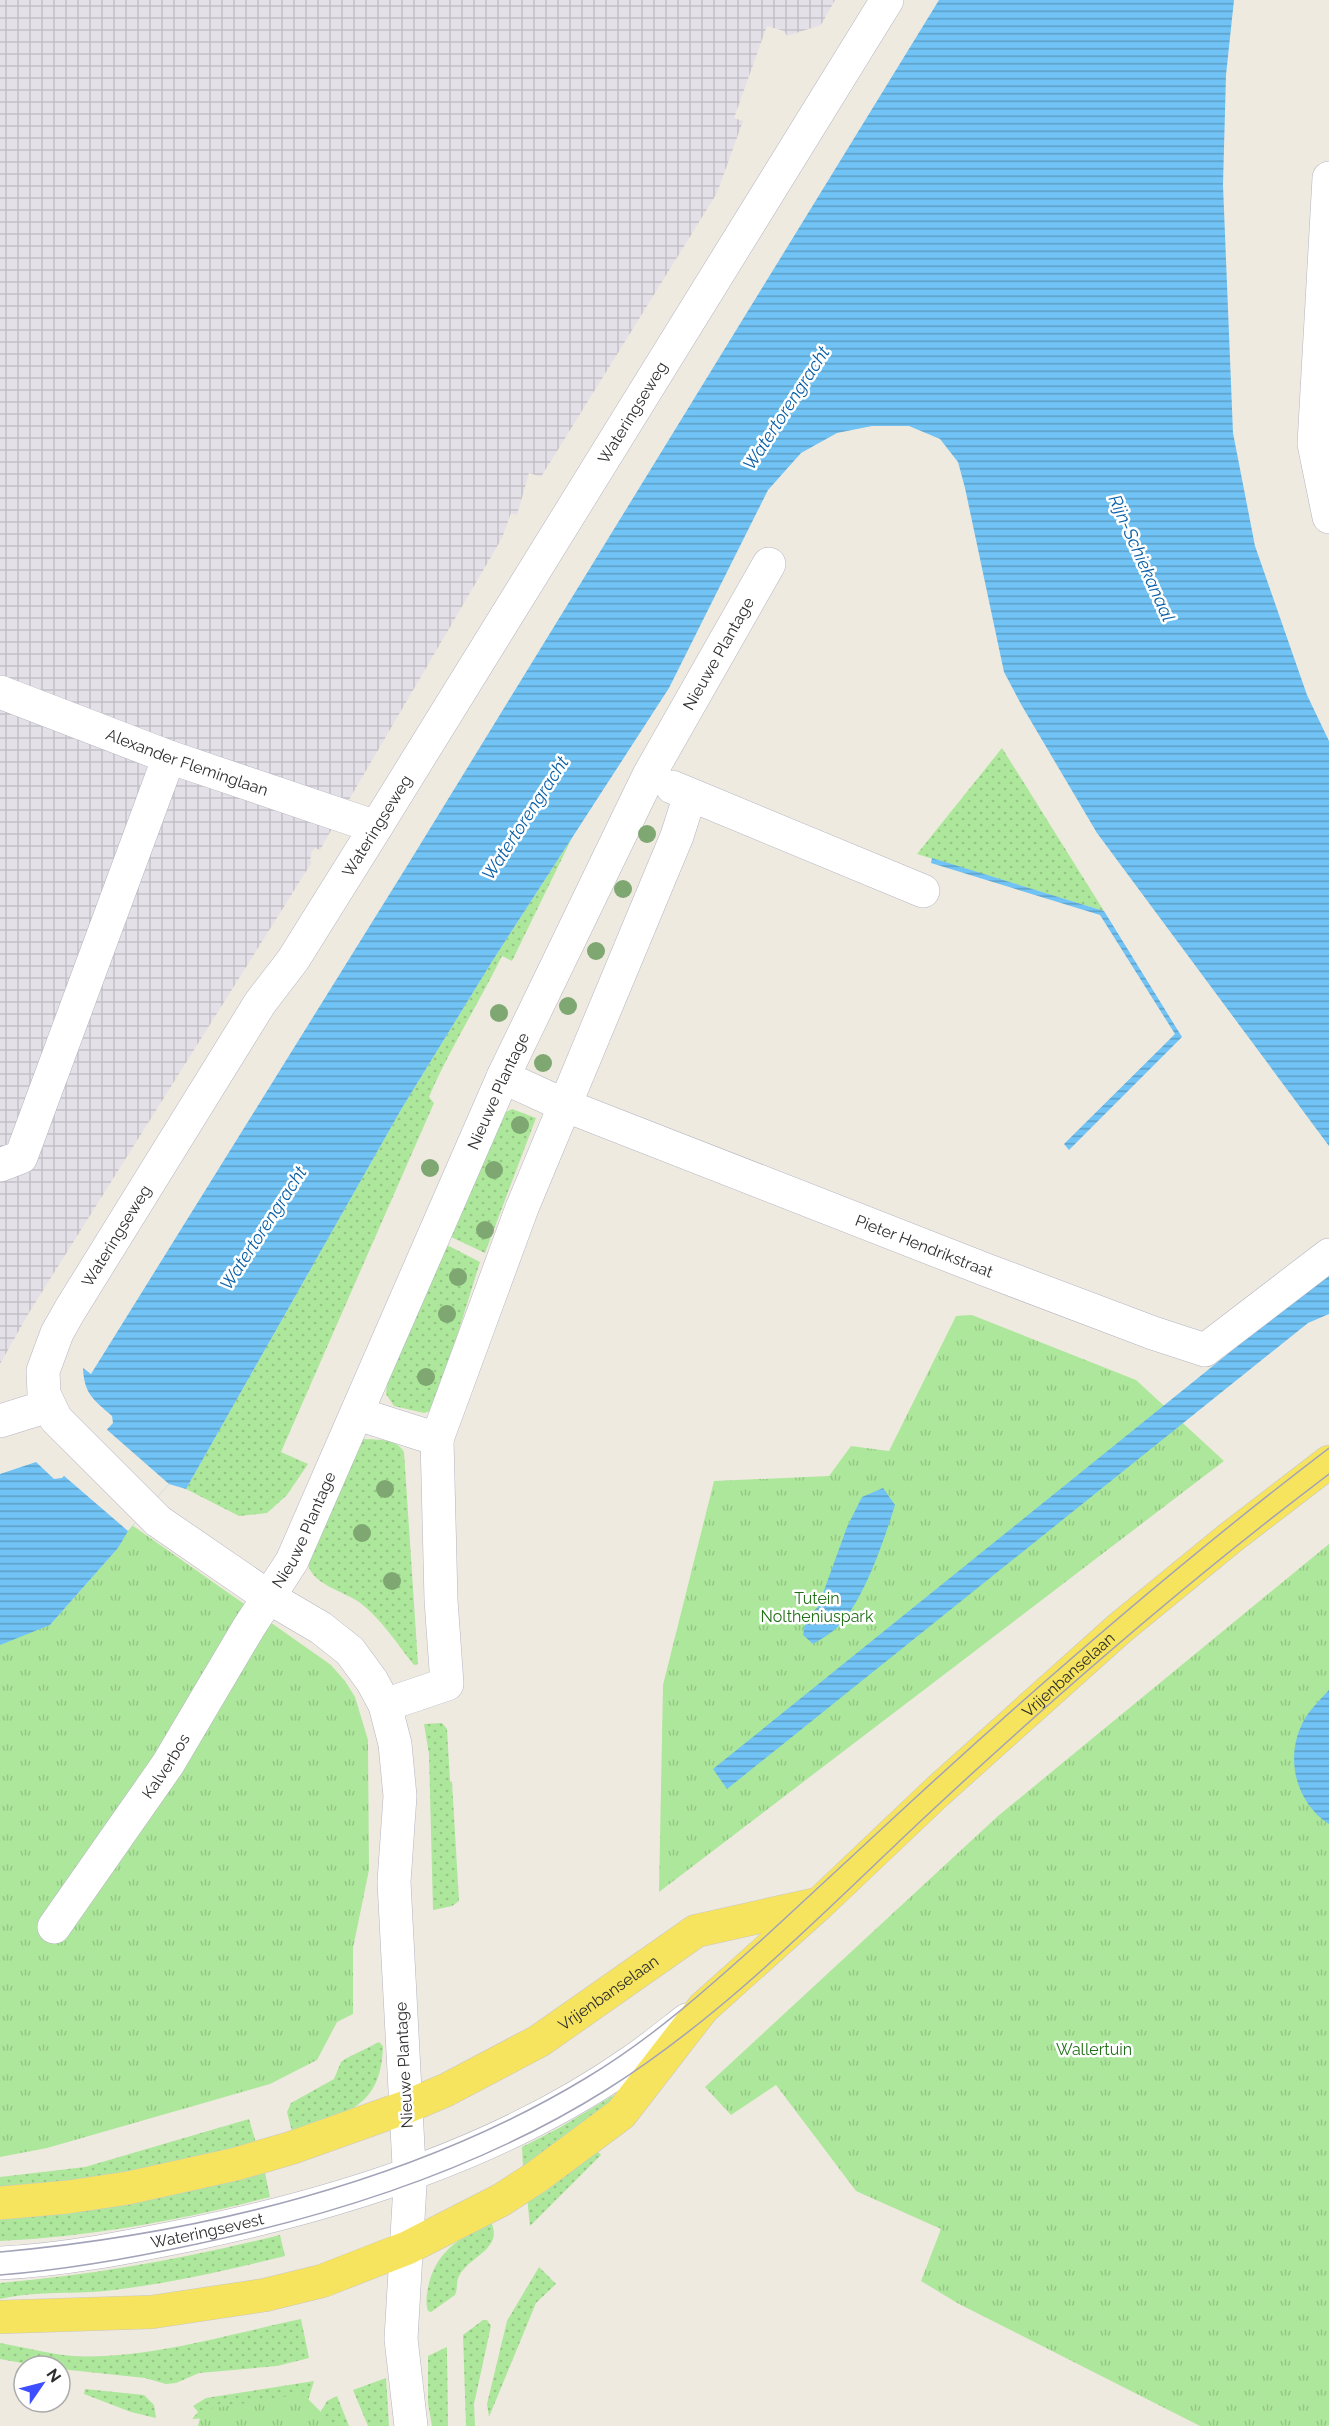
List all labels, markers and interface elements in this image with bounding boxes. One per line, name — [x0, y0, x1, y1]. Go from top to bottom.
water label: Watertorengracht — [738, 342, 834, 474]
street label: Wateringseweg — [594, 358, 671, 467]
water label: Rijn-Schiekanaal — [1105, 491, 1179, 625]
street label: Nieuwe Plantage — [679, 594, 758, 713]
street label: Alexander Fleminglaan — [104, 724, 271, 799]
water label: Watertorengracht — [477, 752, 573, 884]
street label: Wateringseweg — [338, 771, 415, 880]
street label: Nieuwe Plantage — [463, 1029, 533, 1152]
water label: Watertorengracht — [215, 1162, 311, 1294]
street label: Wateringseweg — [77, 1181, 155, 1290]
street label: Pieter Hendrikstraat — [853, 1210, 996, 1281]
street label: Nieuwe Plantage — [268, 1469, 339, 1591]
park label: Tutein Noltheniuspark — [761, 1589, 874, 1626]
street label: Vrijenbanselaan — [1018, 1628, 1118, 1721]
street label: Kalverbos — [137, 1730, 194, 1802]
street label: Vrijenbanselaan — [554, 1951, 662, 2034]
street label: Nieuwe Plantage — [391, 2001, 417, 2129]
park label: Wallertuin — [1056, 2040, 1132, 2059]
street label: Wateringsevest — [149, 2209, 266, 2252]
north arrow — [12, 2354, 72, 2414]
text: N — [43, 2365, 65, 2386]

